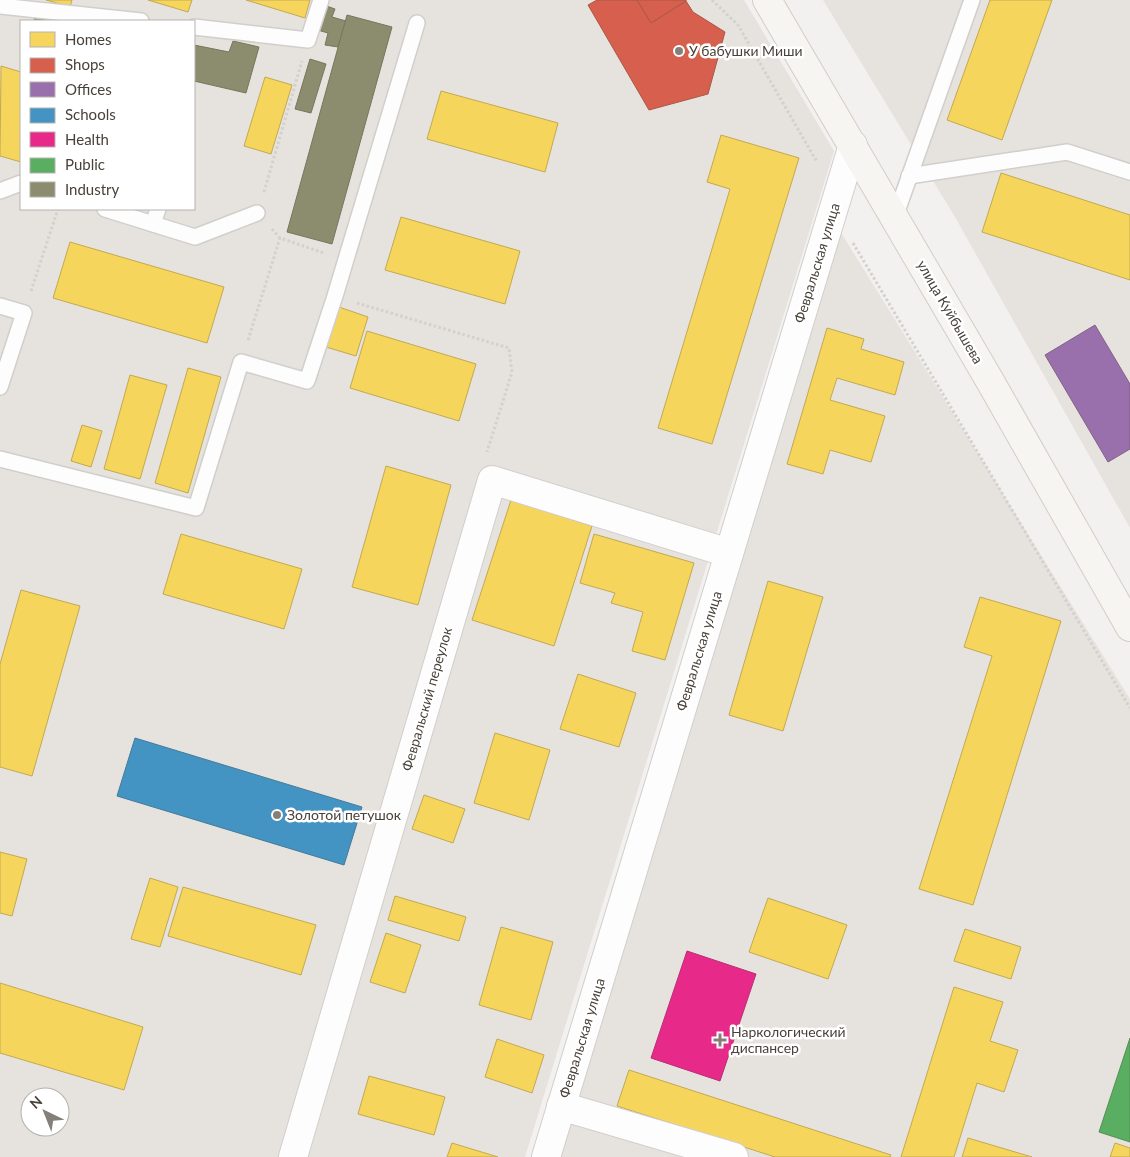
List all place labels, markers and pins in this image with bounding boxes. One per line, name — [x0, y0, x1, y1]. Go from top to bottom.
place label: У бабушки Миши — [689, 42, 803, 59]
marker: У бабушки Миши — [673, 45, 685, 57]
place label: Золотой петушок — [287, 806, 402, 823]
marker: Золотой петушок — [271, 809, 283, 821]
place label: Наркологический диспансер — [731, 1023, 846, 1056]
marker: Наркологический диспансер — [713, 1033, 727, 1047]

